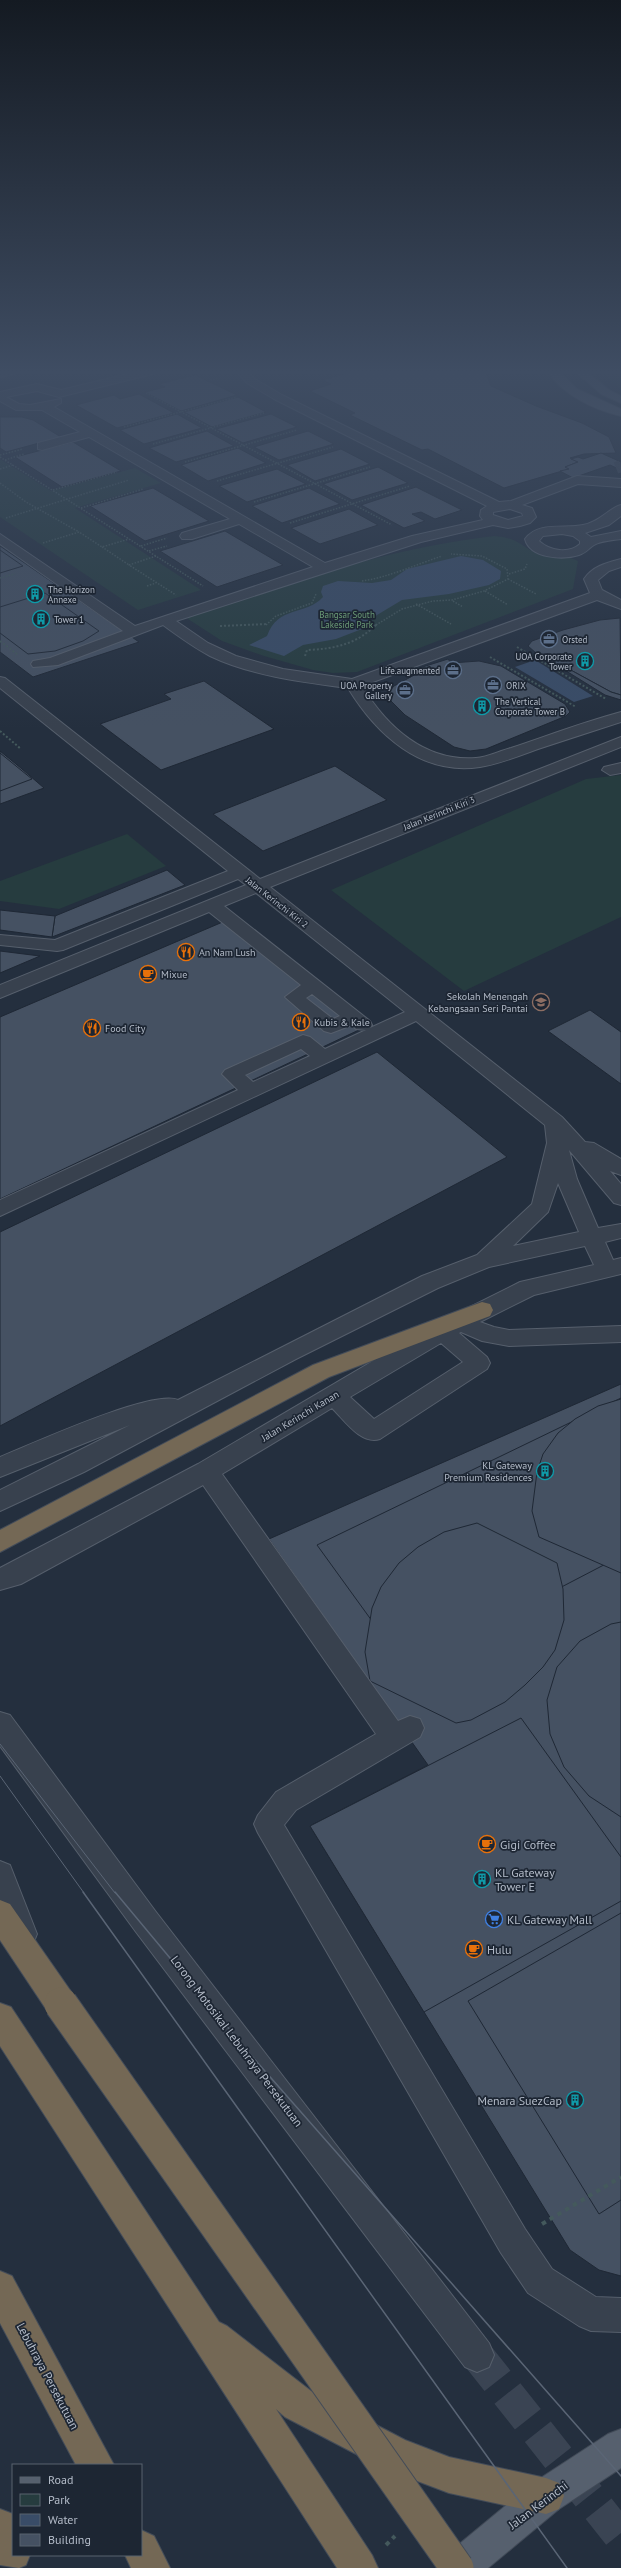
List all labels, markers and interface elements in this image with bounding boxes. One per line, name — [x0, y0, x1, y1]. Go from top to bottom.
building icon: The Horizon Annexe — [25, 584, 45, 604]
place label: The Horizon Annexe — [48, 584, 95, 605]
building icon: Tower 1 — [31, 609, 51, 629]
park label: Bangsar South Lakeside Park — [319, 609, 375, 630]
place label: Tower 1 — [54, 614, 84, 625]
office icon: Orsted — [539, 629, 559, 649]
place label: Orsted — [562, 634, 588, 645]
place label: UOA Corporate Tower — [515, 651, 572, 672]
building icon: UOA Corporate Tower — [575, 651, 595, 671]
office icon: Life.augmented — [443, 660, 463, 680]
place label: Life.augmented — [380, 665, 440, 676]
office icon: ORIX — [483, 675, 503, 695]
place label: UOA Property Gallery — [340, 680, 393, 701]
office icon: UOA Property Gallery — [395, 680, 415, 700]
place label: ORIX — [506, 680, 526, 691]
building icon: The Vertical Corporate Tower B — [472, 696, 492, 716]
place label: The Vertical Corporate Tower B — [495, 696, 565, 717]
street label: Jalan Kerinchi Kiri 3 — [401, 794, 476, 833]
street label: Jalan Kerinchi Kiri 2 — [243, 874, 310, 930]
restaurant icon: An Nam Lush — [176, 942, 196, 962]
place label: An Nam Lush — [199, 946, 256, 959]
cafe icon: Mixue — [138, 964, 158, 984]
place label: Mixue — [161, 968, 187, 981]
place label: Sekolah Menengah Kebangsaan Seri Pantai — [428, 990, 528, 1015]
school or university icon: Sekolah Menengah Kebangsaan Seri Pantai — [531, 992, 551, 1012]
restaurant icon: Kubis & Kale — [291, 1012, 311, 1032]
place label: Kubis & Kale — [314, 1016, 370, 1029]
restaurant icon: Food City — [82, 1018, 102, 1038]
place label: Food City — [105, 1022, 146, 1035]
street label: Jalan Kerinchi Kanan — [258, 1388, 341, 1445]
place label: KL Gateway Premium Residences — [444, 1459, 532, 1484]
building icon: KL Gateway Premium Residences — [535, 1461, 555, 1481]
cafe icon: Gigi Coffee — [477, 1834, 497, 1854]
place label: Gigi Coffee — [500, 1837, 556, 1852]
place label: KL Gateway Tower E — [495, 1865, 555, 1894]
building icon: KL Gateway Tower E — [472, 1869, 492, 1889]
supermarket icon: KL Gateway Mall — [484, 1909, 504, 1929]
place label: KL Gateway Mall — [507, 1912, 593, 1927]
cafe icon: Hulu — [464, 1939, 484, 1959]
place label: Hulu — [487, 1942, 512, 1957]
street label: Lorong Motosikal Lebuhraya Persekutuan — [168, 1952, 306, 2130]
building icon: Menara SuezCap — [565, 2090, 585, 2110]
place label: Menara SuezCap — [477, 2093, 562, 2108]
street label: Lebuhraya Persekutuan — [13, 2320, 83, 2432]
legend — [12, 2464, 142, 2556]
text: Road — [48, 2472, 73, 2487]
street label: Jalan Kerinchi — [505, 2478, 571, 2533]
text: Park — [48, 2492, 70, 2507]
text: Water — [48, 2512, 78, 2527]
text: Building — [48, 2532, 91, 2547]

